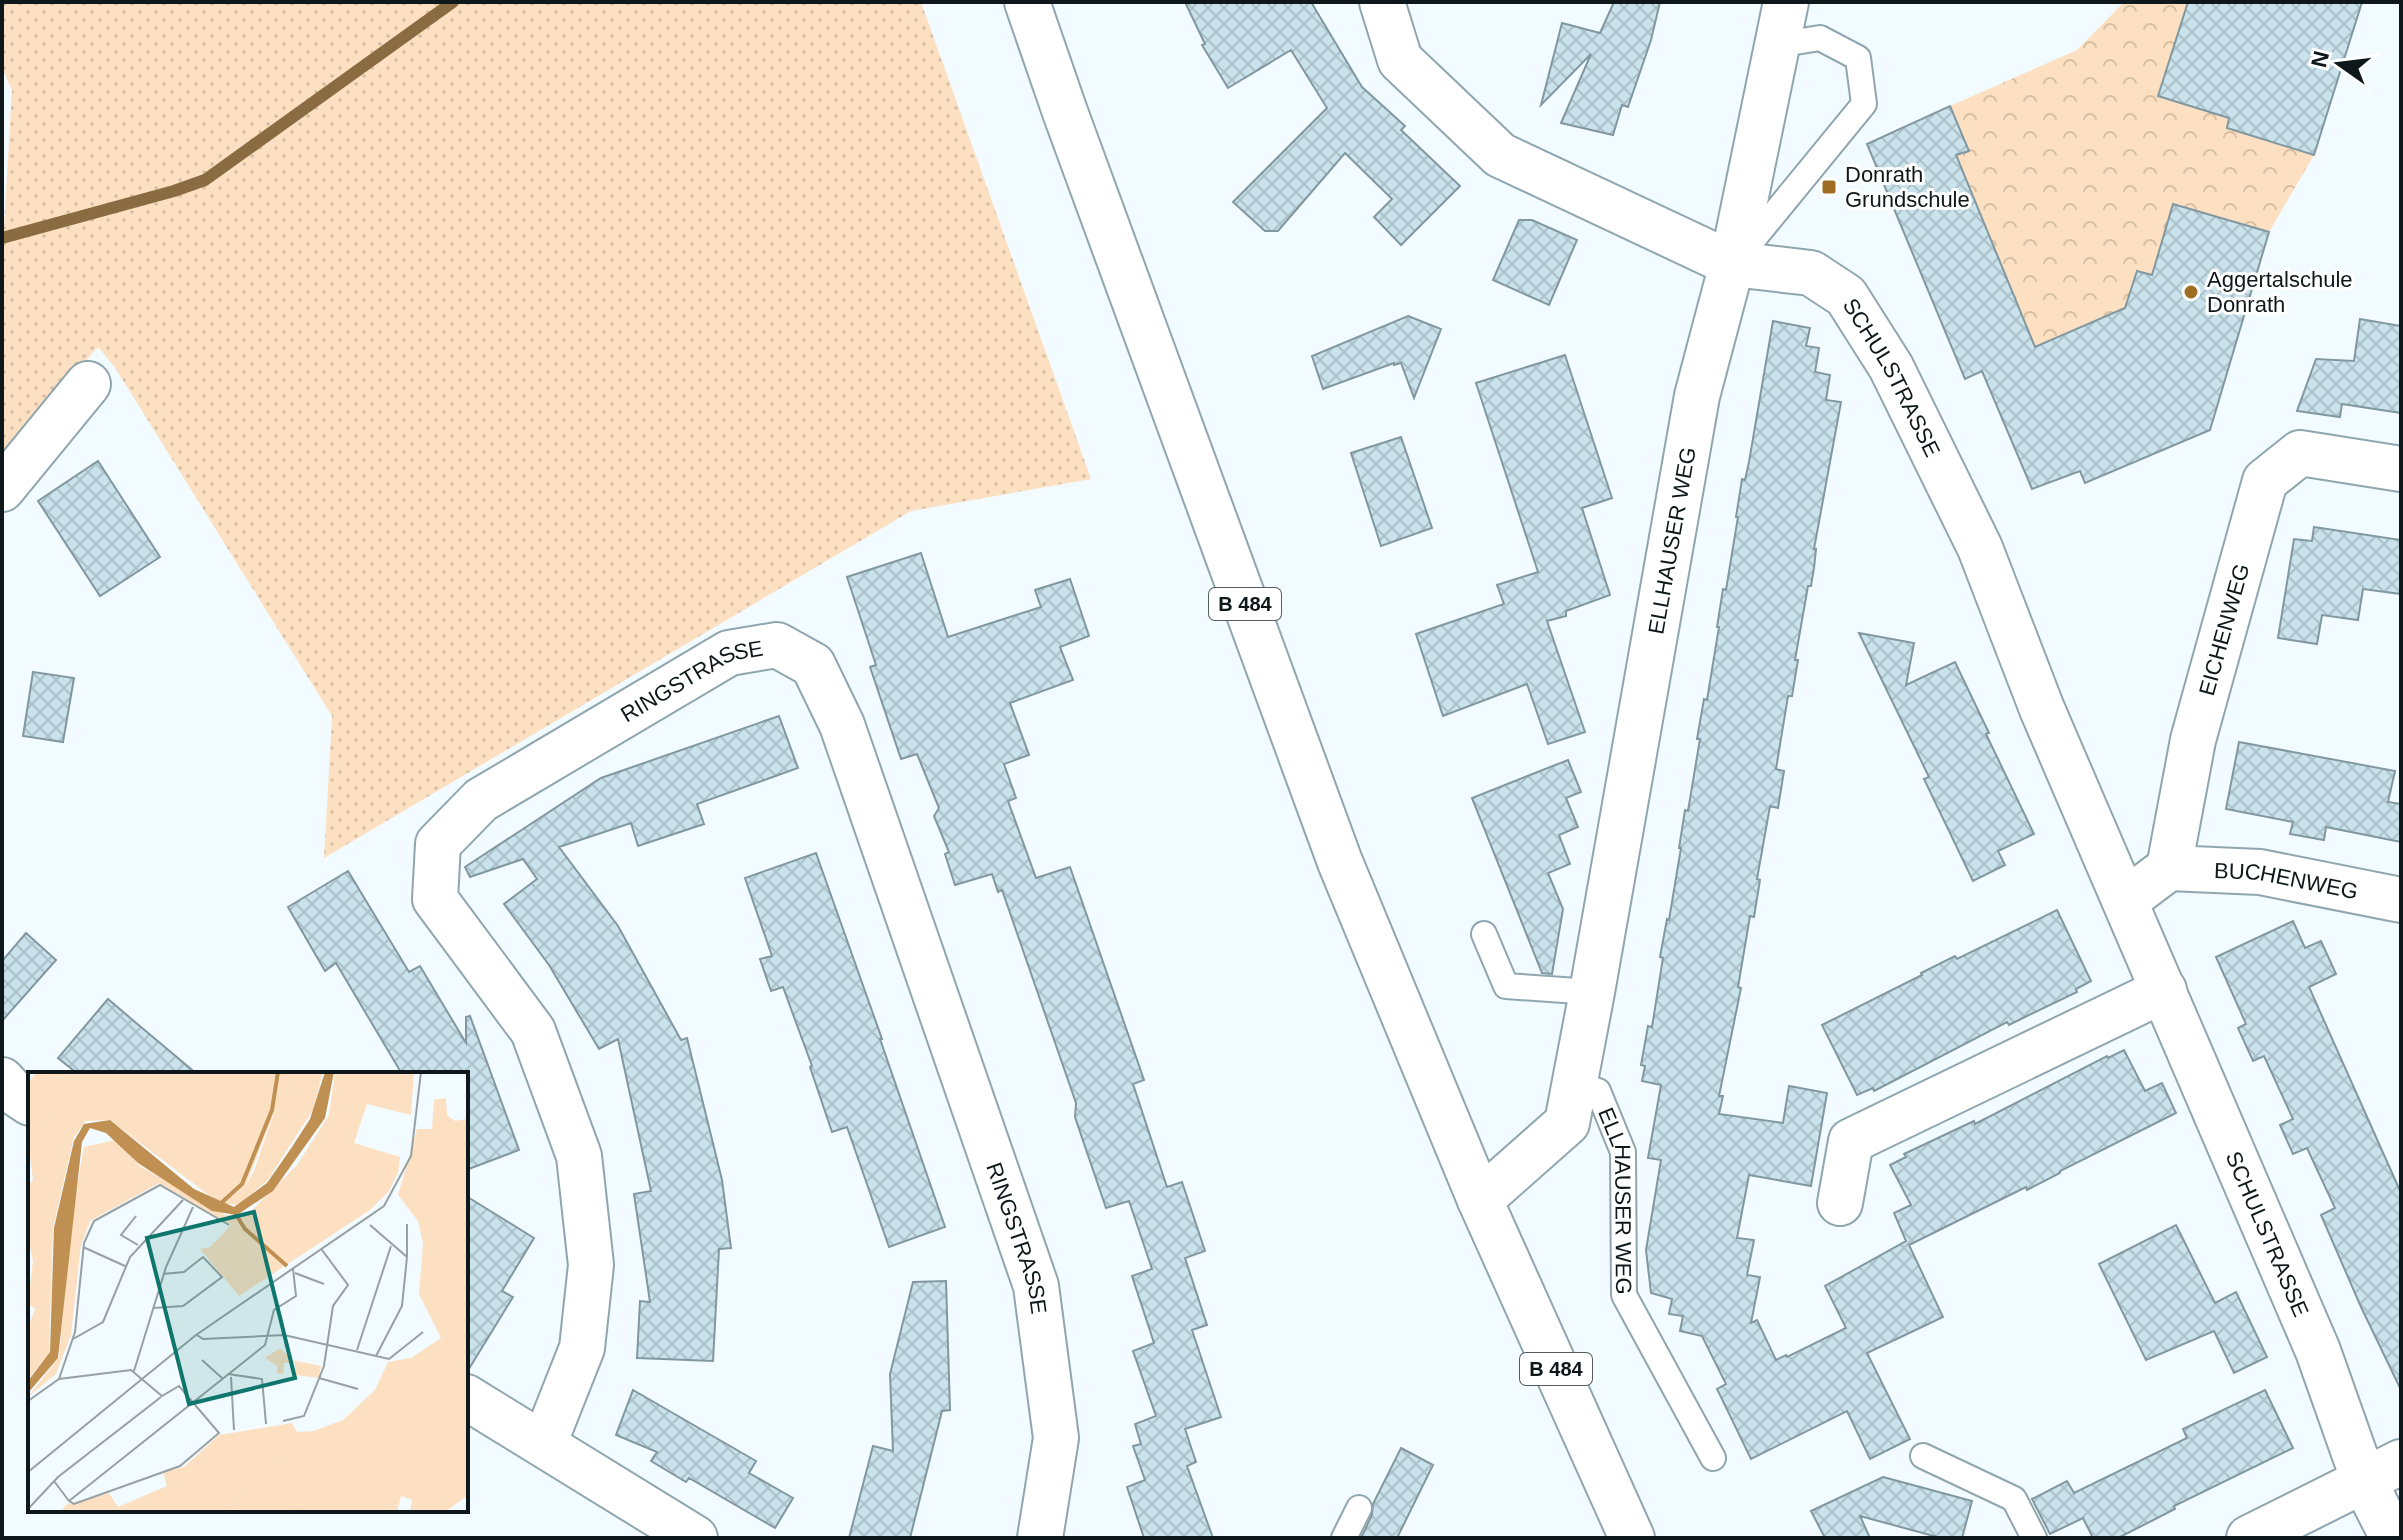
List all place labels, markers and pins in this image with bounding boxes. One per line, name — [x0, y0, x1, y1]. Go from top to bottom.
place label: Donrath Grundschule — [1845, 162, 1970, 212]
marker: Donrath Grundschule — [1820, 178, 1838, 196]
place label: Aggertalschule Donrath — [2207, 267, 2353, 317]
marker: Aggertalschule Donrath — [2182, 283, 2200, 301]

